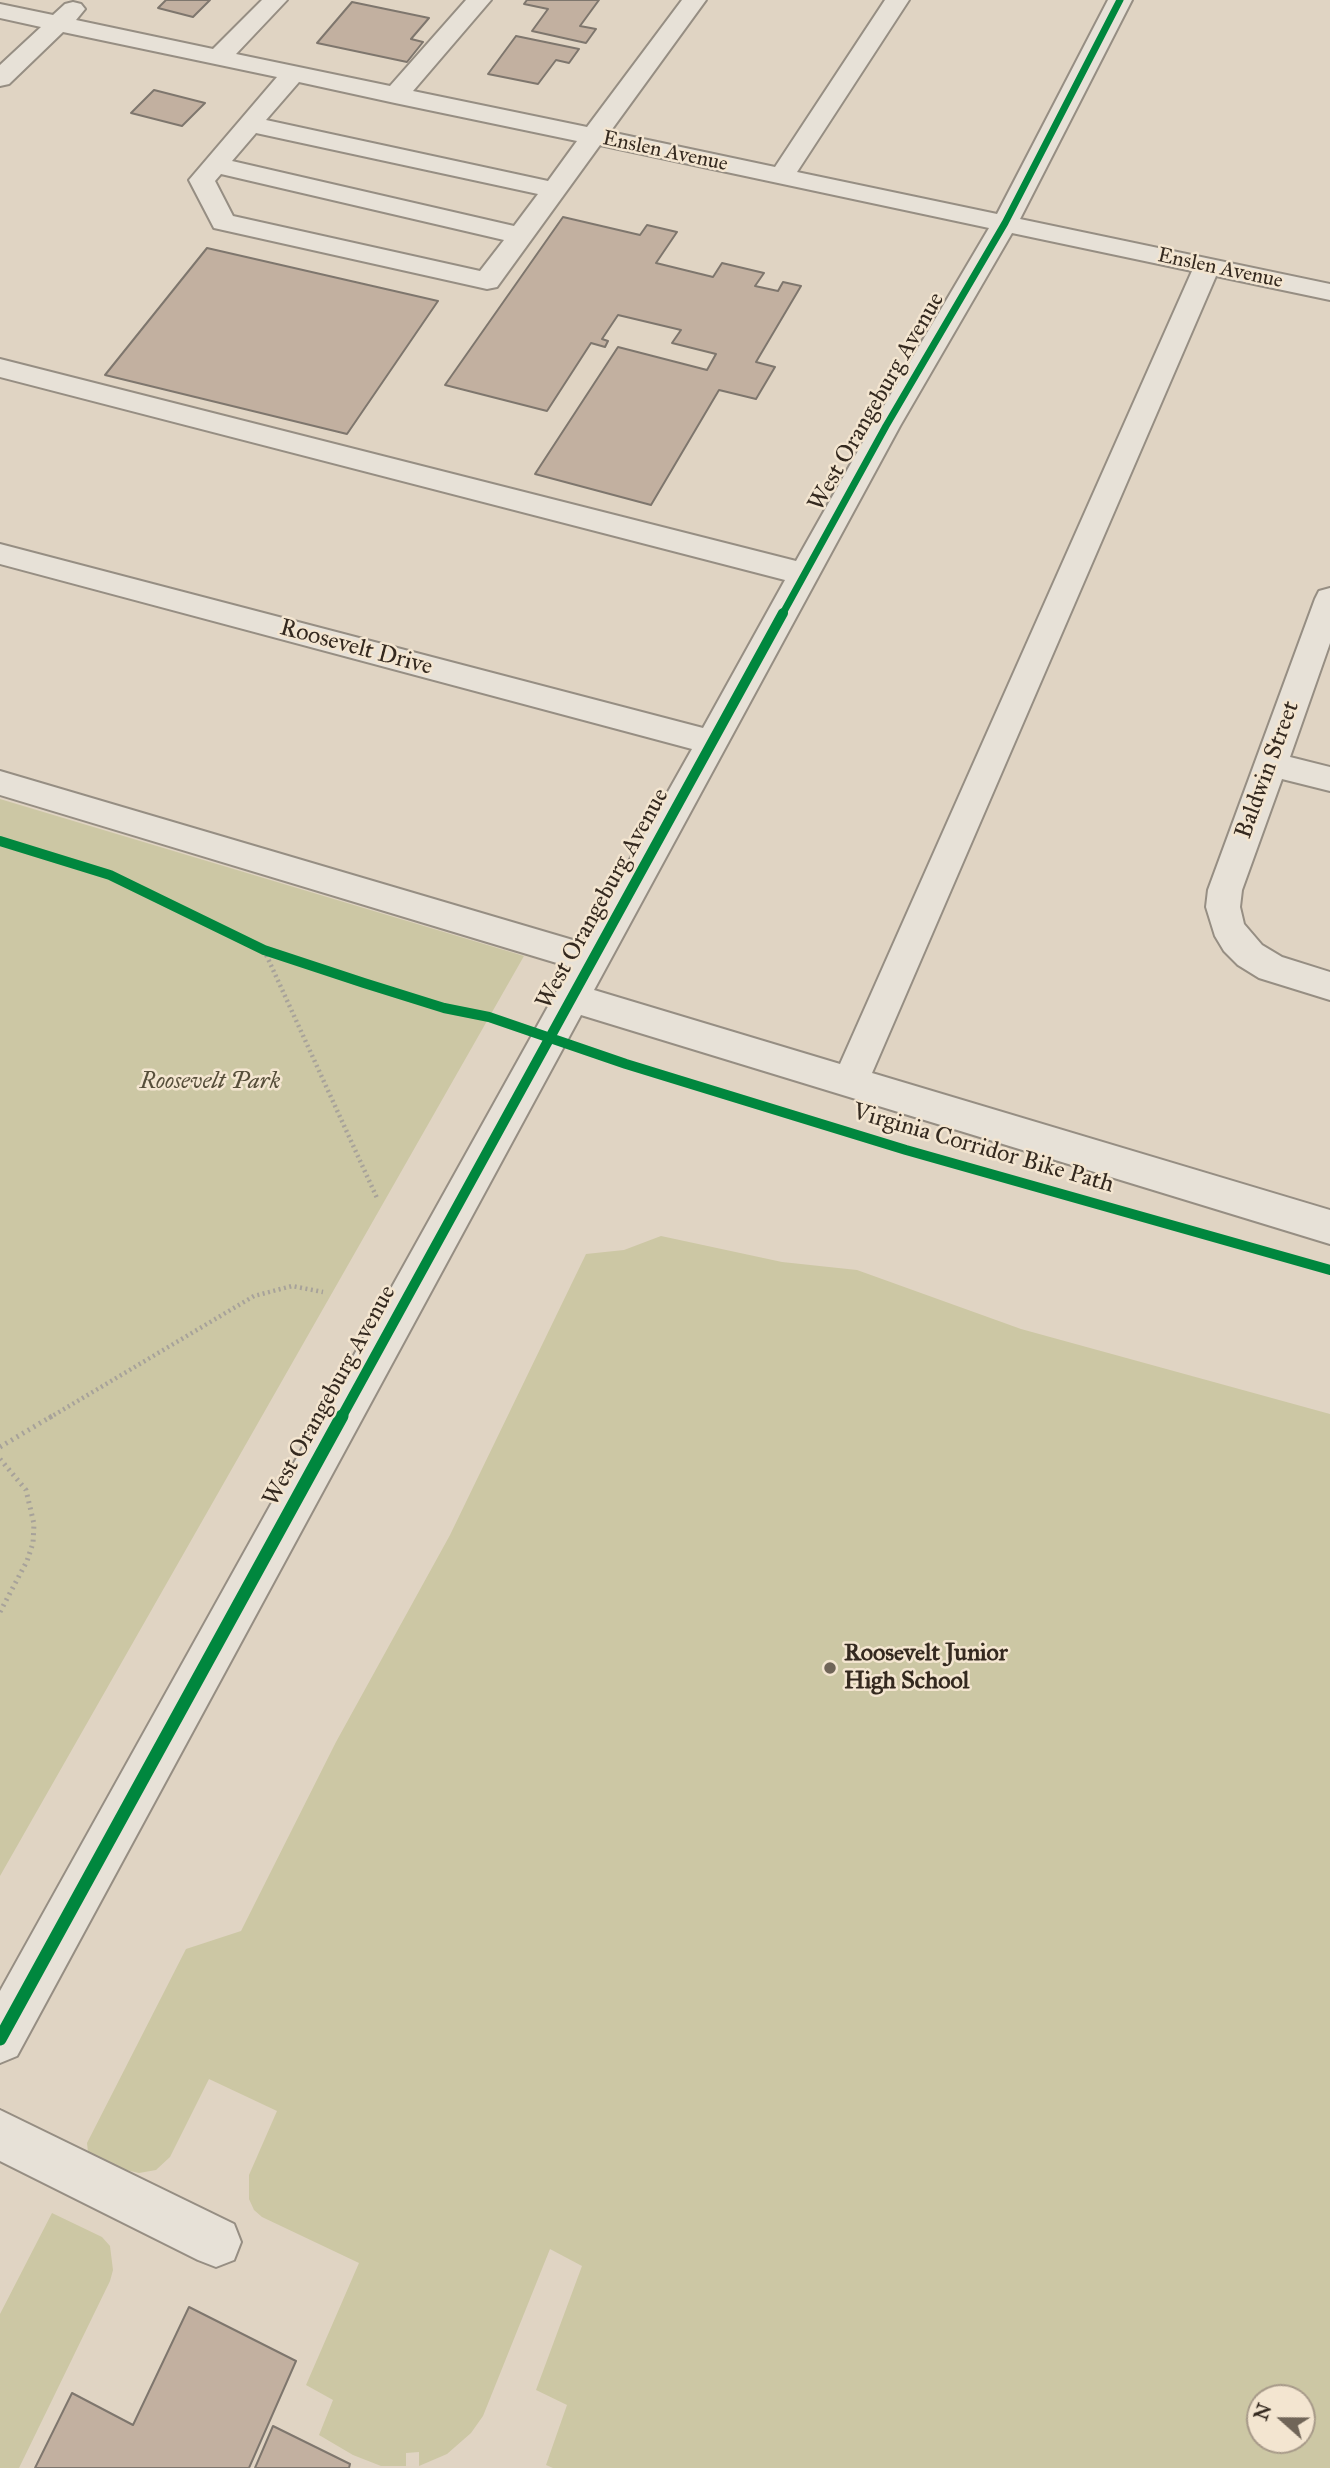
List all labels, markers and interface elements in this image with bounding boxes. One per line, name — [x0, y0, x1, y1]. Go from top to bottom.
street label: Enslen Avenue — [600, 126, 730, 178]
street label: Enslen Avenue — [1155, 243, 1285, 295]
street label: West Orangeburg Avenue — [803, 288, 951, 516]
street label: Roosevelt Drive — [277, 614, 435, 682]
street label: Baldwin Street — [1230, 697, 1306, 843]
street label: West Orangeburg Avenue — [530, 784, 676, 1014]
park label: Roosevelt Park — [140, 1068, 280, 1096]
street label: Virginia Corridor Bike Path — [849, 1098, 1117, 1200]
street label: West Orangeburg Avenue — [257, 1281, 403, 1511]
place label: Roosevelt Junior High School — [844, 1640, 1008, 1696]
marker: Roosevelt Junior High School — [822, 1660, 838, 1676]
north arrow — [1246, 2384, 1316, 2454]
text: N — [1249, 2400, 1276, 2424]

